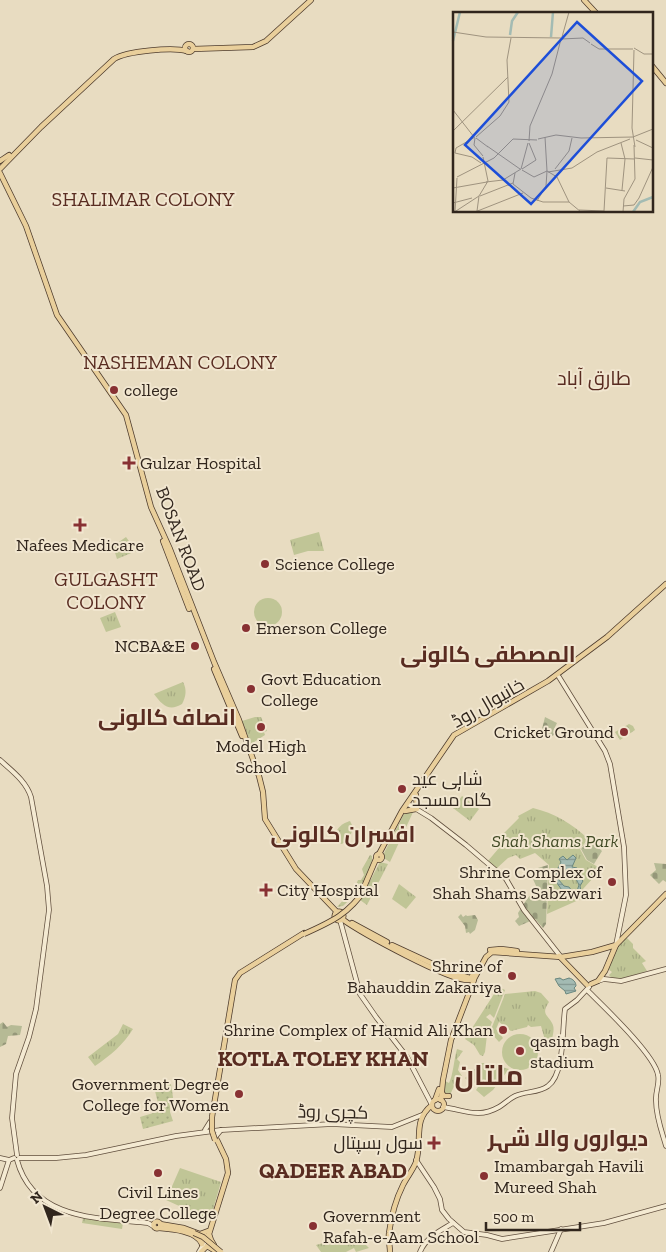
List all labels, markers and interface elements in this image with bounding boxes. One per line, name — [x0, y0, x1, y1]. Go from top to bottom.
inset map — [453, 12, 654, 212]
district label: SHALIMAR COLONY — [51, 187, 235, 211]
district label: NASHEMAN COLONY — [83, 350, 278, 374]
district label: طارق آباد — [557, 366, 631, 391]
place label: college — [124, 379, 178, 401]
marker: college — [108, 384, 120, 396]
place label: Gulzar Hospital — [140, 452, 261, 474]
marker: Gulzar Hospital — [122, 456, 136, 470]
street label: BOSAN ROAD — [151, 484, 211, 594]
marker: Nafees Medicare — [73, 518, 87, 532]
place label: Nafees Medicare — [16, 534, 144, 556]
place label: Science College — [275, 553, 395, 575]
marker: Science College — [259, 558, 271, 570]
district label: GULGASHT COLONY — [54, 567, 158, 614]
place label: Emerson College — [256, 617, 387, 639]
marker: Emerson College — [240, 622, 252, 634]
place label: NCBA&E — [114, 635, 185, 657]
marker: NCBA&E — [189, 640, 201, 652]
district label: المصطفی کالونی — [400, 641, 576, 668]
place label: Govt Education College — [261, 668, 382, 711]
street label: خانیوال روڈ — [448, 673, 528, 733]
marker: Govt Education College — [245, 683, 257, 695]
district label: انصاف کالونی — [98, 704, 236, 731]
marker: Model High School — [255, 721, 267, 733]
place label: Cricket Ground — [494, 721, 614, 743]
marker: Cricket Ground — [618, 726, 630, 738]
place label: Model High School — [216, 735, 306, 778]
place label: شاہی عید گاہ مسجد — [412, 768, 492, 811]
marker: شاہی عید گاہ مسجد — [396, 783, 408, 795]
district label: افسران کالونی — [270, 821, 416, 848]
park label: Shah Shams Park — [492, 830, 618, 852]
place label: Shrine Complex of Shah Shams Sabzwari — [433, 861, 603, 904]
marker: Shrine Complex of Shah Shams Sabzwari — [606, 876, 618, 888]
place label: City Hospital — [277, 879, 379, 901]
marker: City Hospital — [259, 883, 273, 897]
place label: Shrine of Bahauddin Zakariya — [347, 955, 503, 998]
marker: Shrine of Bahauddin Zakariya — [506, 970, 518, 982]
place label: Shrine Complex of Hamid Ali Khan — [224, 1019, 494, 1041]
marker: Shrine Complex of Hamid Ali Khan — [497, 1024, 509, 1036]
place label: qasim bagh stadium — [530, 1030, 619, 1073]
district label: KOTLA TOLEY KHAN — [217, 1045, 429, 1072]
marker: qasim bagh stadium — [514, 1045, 526, 1057]
district label: ملتان — [454, 1059, 524, 1092]
place label: Government Degree College for Women — [72, 1073, 230, 1116]
marker: Government Degree College for Women — [233, 1088, 245, 1100]
street label: کچری روڈ — [297, 1100, 369, 1125]
district label: دیواروں والا شہر — [487, 1125, 648, 1153]
place label: سول ہسپتال — [333, 1132, 423, 1155]
marker: سول ہسپتال — [427, 1136, 441, 1150]
place label: Imambargah Havili Mureed Shah — [494, 1155, 644, 1198]
district label: QADEER ABAD — [259, 1157, 407, 1184]
marker: Civil Lines Degree College — [152, 1167, 164, 1179]
marker: Imambargah Havili Mureed Shah — [478, 1170, 490, 1182]
place label: Civil Lines Degree College — [100, 1181, 216, 1224]
north arrow — [20, 1182, 70, 1232]
text: N — [27, 1188, 47, 1208]
scale bar — [486, 1200, 580, 1232]
place label: Government Rafah-e-Aam School — [323, 1205, 479, 1248]
text: 500 m — [493, 1208, 534, 1226]
marker: Government Rafah-e-Aam School — [307, 1220, 319, 1232]

